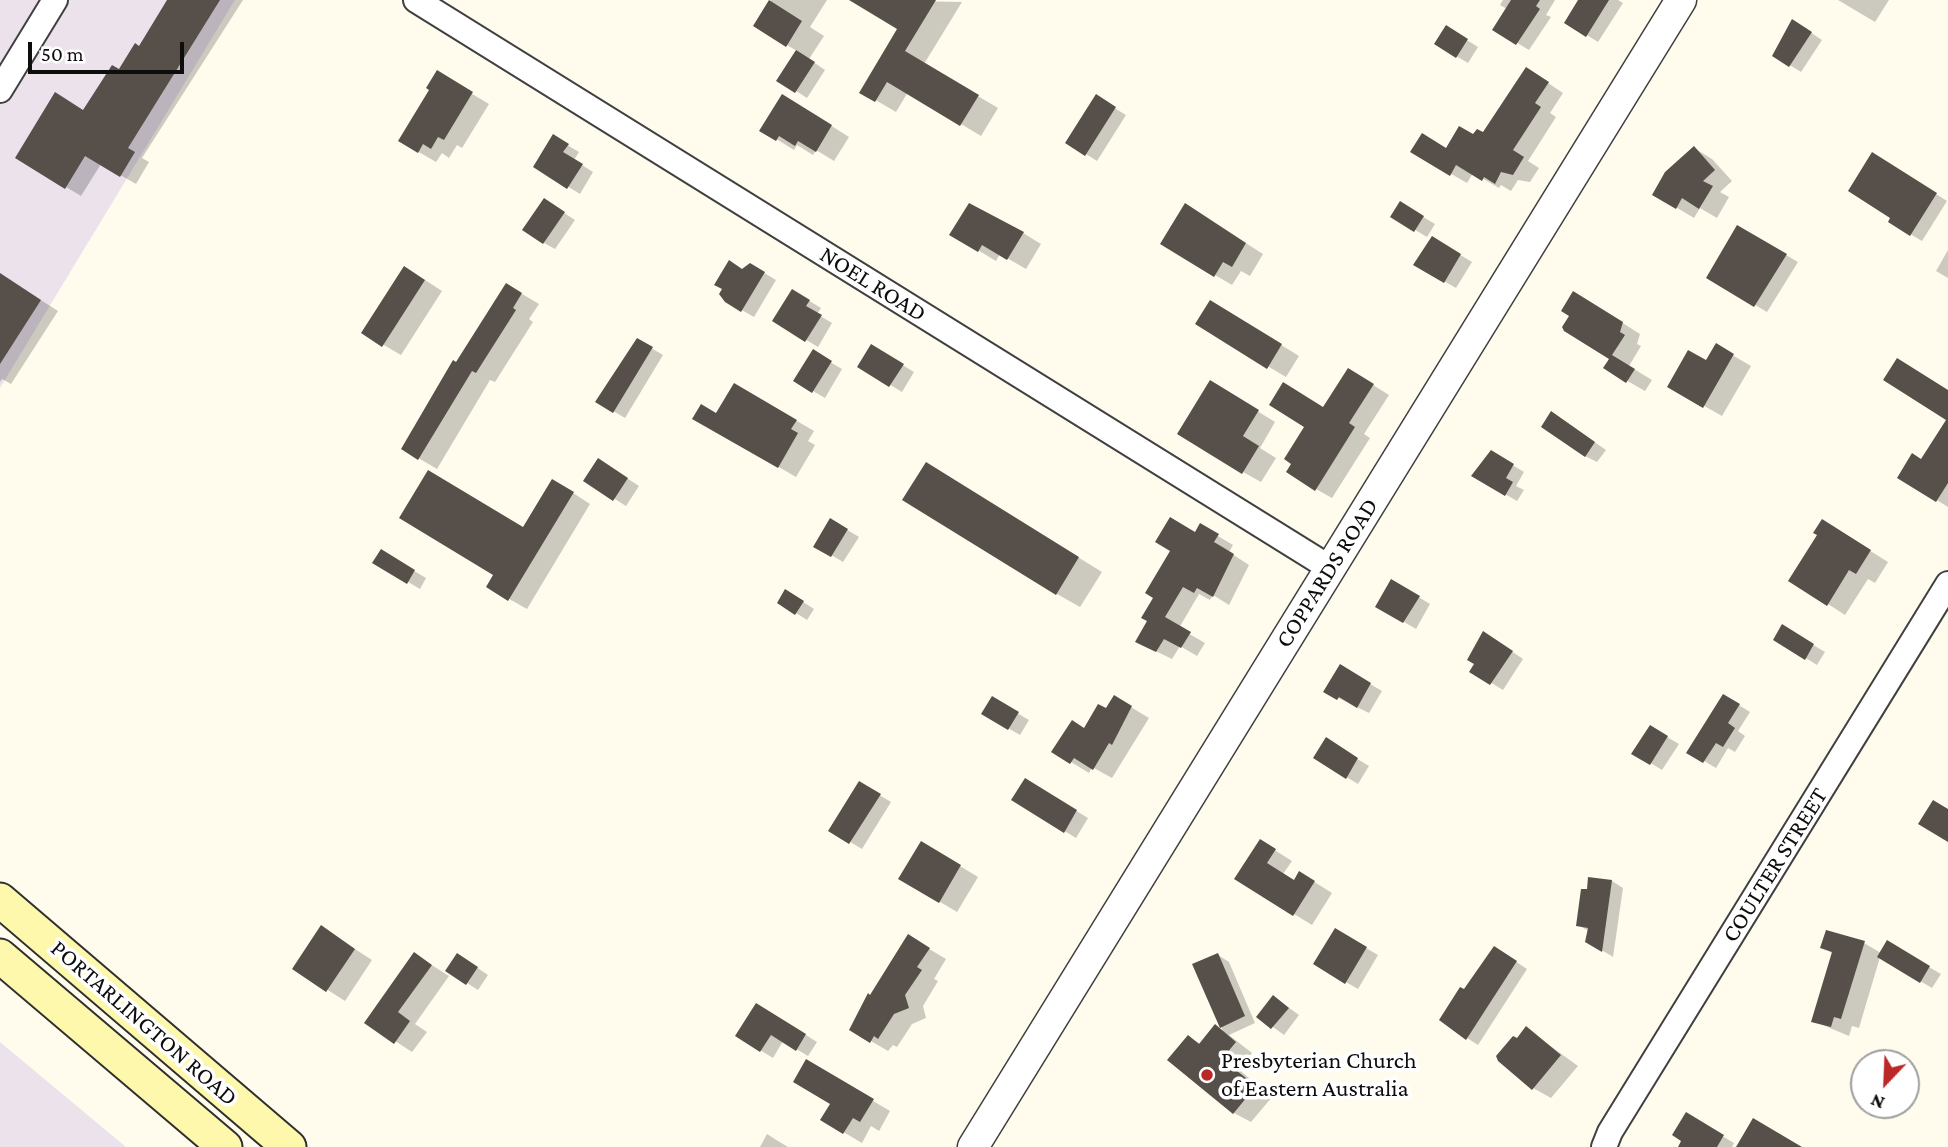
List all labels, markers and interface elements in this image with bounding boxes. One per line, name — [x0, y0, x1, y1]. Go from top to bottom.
scale bar — [32, 28, 187, 72]
text: 50 m — [41, 42, 84, 66]
street label: NOEL ROAD — [814, 240, 932, 328]
street label: COPPARDS ROAD — [1270, 493, 1384, 653]
street label: COULTER STREET — [1716, 782, 1834, 948]
street label: PORTARLINGTON ROAD — [45, 934, 243, 1112]
place label: Presbyterian Church of Eastern Australia — [1221, 1047, 1417, 1103]
north arrow — [1850, 1049, 1920, 1119]
marker: Presbyterian Church of Eastern Australia — [1199, 1067, 1215, 1083]
text: N — [1867, 1090, 1887, 1114]

